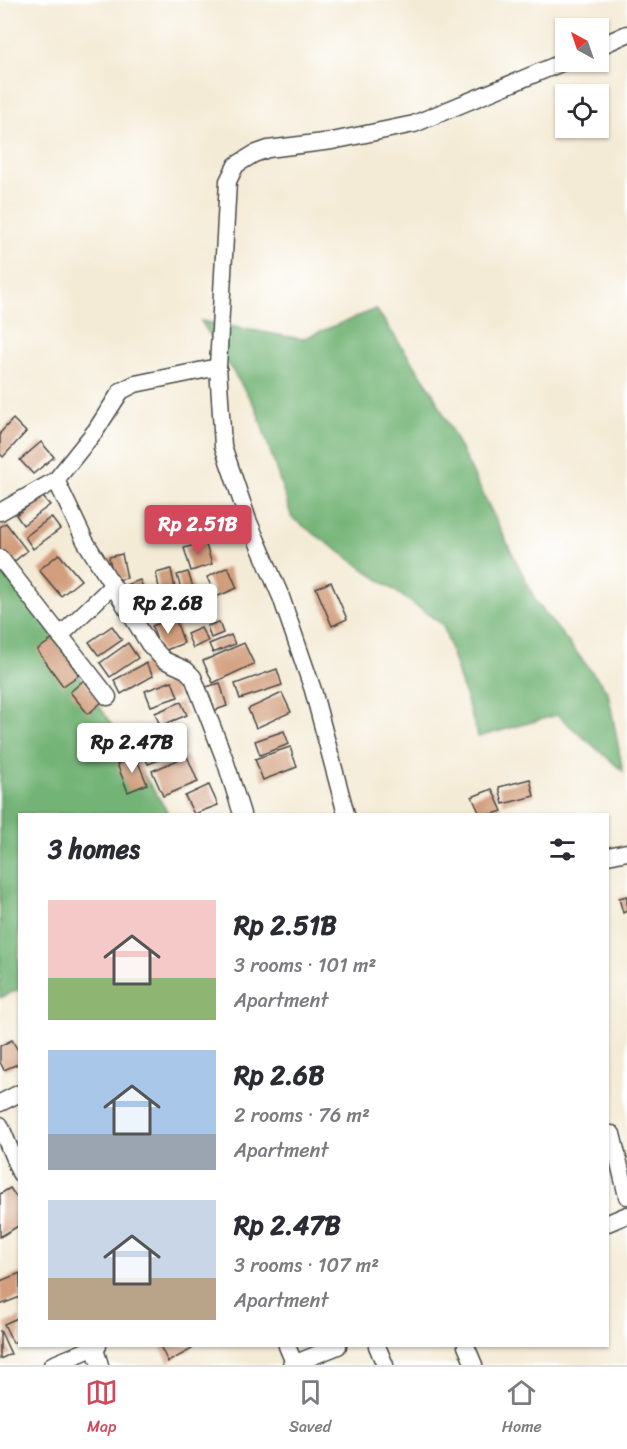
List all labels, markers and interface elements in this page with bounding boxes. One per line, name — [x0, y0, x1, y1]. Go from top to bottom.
north arrow — [555, 18, 609, 72]
map controls — [555, 18, 609, 138]
button: locate — [555, 84, 609, 138]
pin: Rp 2.51B — [136, 505, 260, 556]
text: Rp 2.51B — [159, 507, 237, 542]
pin: Rp 2.6B — [113, 584, 223, 635]
text: Rp 2.6B — [133, 586, 203, 621]
pin: Rp 2.47B — [70, 723, 194, 774]
text: Rp 2.47B — [91, 725, 173, 760]
text: 3 homes — [48, 826, 140, 872]
icon: filters — [546, 833, 579, 866]
text: Rp 2.51B — [234, 902, 337, 948]
icon: home — [96, 924, 168, 996]
text: 3 rooms · 101 m² — [234, 948, 376, 983]
text: Apartment — [234, 983, 328, 1018]
text: Rp 2.6B — [234, 1052, 325, 1098]
icon: home — [96, 1074, 168, 1146]
text: 2 rooms · 76 m² — [234, 1098, 370, 1133]
text: Apartment — [234, 1133, 328, 1168]
text: Rp 2.47B — [234, 1202, 341, 1248]
icon: home — [96, 1224, 168, 1296]
text: 3 rooms · 107 m² — [234, 1248, 379, 1283]
text: Apartment — [234, 1283, 328, 1318]
tab: Map — [85, 1376, 118, 1441]
tab: Saved — [289, 1376, 331, 1441]
tab: Home — [502, 1376, 542, 1441]

